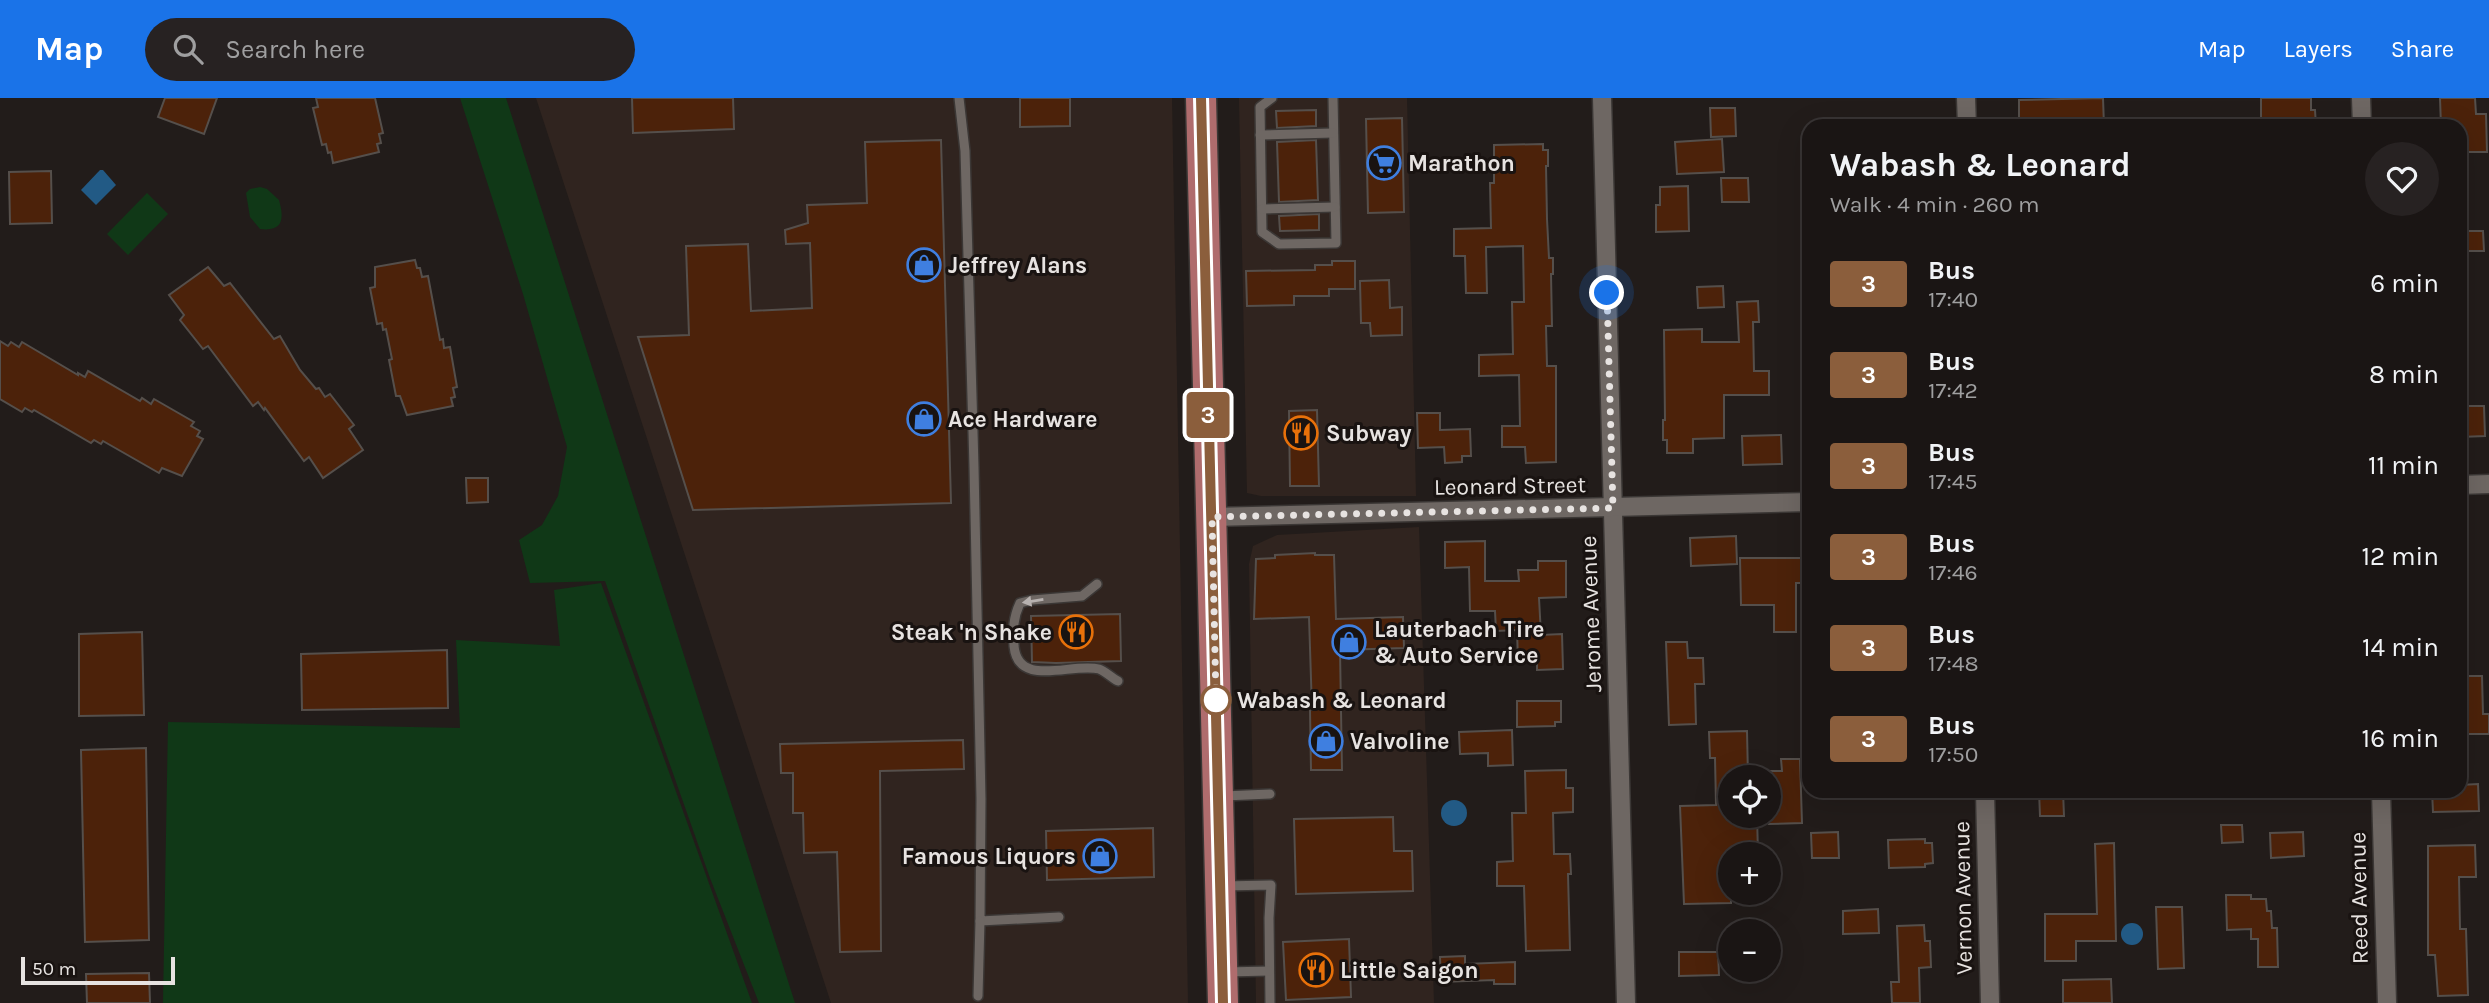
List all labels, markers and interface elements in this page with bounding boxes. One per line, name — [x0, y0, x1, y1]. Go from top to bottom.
search box — [145, 18, 635, 81]
text: Map — [35, 30, 103, 68]
icon: search — [169, 30, 207, 68]
text: Search here — [225, 34, 365, 65]
text: Map — [2198, 35, 2246, 63]
text: Layers — [2284, 35, 2353, 63]
text: Share — [2391, 35, 2454, 63]
button: heart — [2365, 142, 2439, 216]
supermarket icon: Marathon — [1365, 144, 1403, 182]
text: Wabash & Leonard — [1830, 146, 2131, 184]
place label: Marathon — [1408, 150, 1515, 177]
text: Walk · 4 min · 260 m — [1830, 191, 2040, 218]
shop icon: Jeffrey Alans — [905, 246, 943, 284]
place label: Jeffrey Alans — [948, 252, 1087, 279]
text: Bus — [1928, 255, 1975, 286]
text: 6 min — [2370, 268, 2439, 299]
text: 3 — [1861, 270, 1876, 298]
your location — [1589, 275, 1624, 310]
text: 17:40 — [1928, 286, 1978, 313]
text: Bus — [1928, 346, 1975, 377]
text: 8 min — [2369, 359, 2439, 390]
text: 3 — [1861, 361, 1876, 389]
text: 17:42 — [1928, 377, 1978, 404]
line badge: 3 — [1185, 392, 1231, 438]
shop icon: Ace Hardware — [905, 400, 943, 438]
text: 3 — [1201, 401, 1215, 429]
place label: Ace Hardware — [948, 406, 1098, 433]
restaurant icon: Subway — [1282, 414, 1320, 452]
place label: Subway — [1326, 420, 1412, 447]
text: Bus — [1928, 437, 1975, 468]
text: 11 min — [2368, 450, 2439, 481]
text: 3 — [1861, 452, 1876, 480]
text: 17:45 — [1928, 468, 1978, 495]
street label: Leonard Street — [1434, 471, 1587, 501]
text: Bus — [1928, 528, 1975, 559]
street label: Jerome Avenue — [1575, 535, 1607, 693]
text: 12 min — [2361, 541, 2439, 572]
text: 3 — [1861, 543, 1876, 571]
text: 17:46 — [1928, 559, 1978, 586]
one-way arrow — [1022, 595, 1044, 606]
restaurant icon: Steak 'n Shake — [1057, 613, 1095, 651]
place label: Lauterbach Tire & Auto Service — [1374, 616, 1544, 669]
place label: Steak 'n Shake — [891, 619, 1052, 646]
text: Bus — [1928, 619, 1975, 650]
shop icon: Lauterbach Tire & Auto Service — [1330, 623, 1368, 661]
text: 14 min — [2362, 632, 2439, 663]
text: 3 — [1861, 634, 1876, 662]
text: 17:48 — [1928, 650, 1979, 677]
marker: Wabash & Leonard — [1201, 685, 1231, 715]
place label: Wabash & Leonard — [1237, 687, 1447, 714]
text: Bus — [1928, 710, 1975, 741]
shop icon: Valvoline — [1307, 722, 1345, 760]
text: 16 min — [2362, 723, 2439, 754]
text: 3 — [1861, 725, 1876, 753]
place label: Valvoline — [1350, 728, 1449, 755]
text: 17:50 — [1928, 741, 1978, 768]
map controls — [1718, 765, 1781, 982]
button: locate — [1718, 765, 1781, 828]
street label: Vernon Avenue — [1948, 821, 1978, 975]
street label: Reed Avenue — [2344, 832, 2374, 964]
shop icon: Famous Liquors — [1081, 837, 1119, 875]
button: + — [1718, 842, 1781, 905]
place label: Famous Liquors — [902, 843, 1076, 870]
button: − — [1718, 919, 1781, 982]
restaurant icon: Little Saigon — [1297, 951, 1335, 989]
scale bar — [21, 954, 175, 986]
place label: Little Saigon — [1340, 957, 1478, 984]
text: 50 m — [32, 958, 76, 980]

